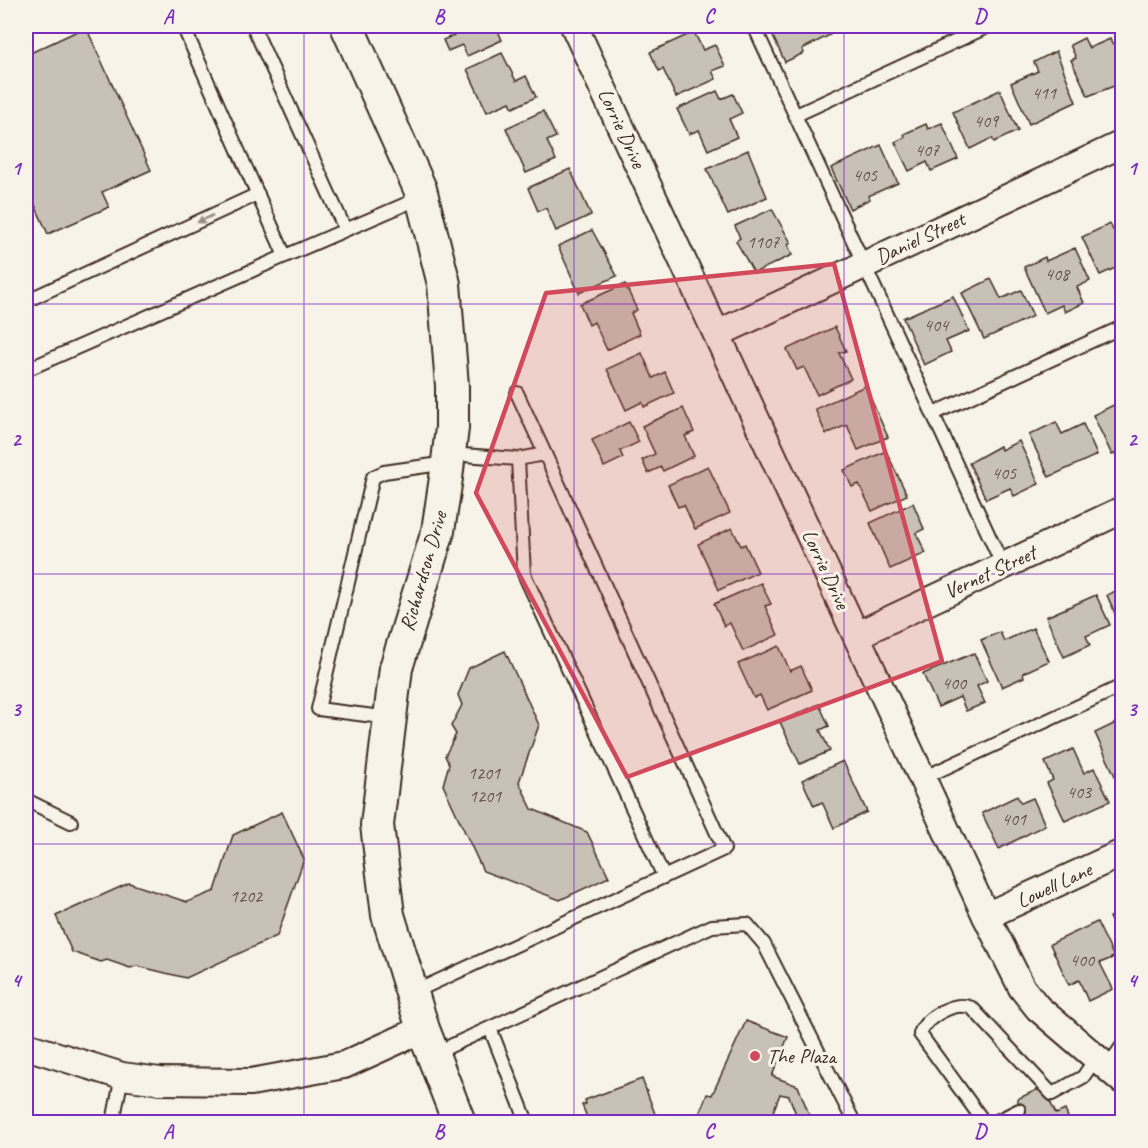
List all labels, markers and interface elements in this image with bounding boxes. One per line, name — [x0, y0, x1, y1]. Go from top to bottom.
text: A — [163, 4, 175, 29]
text: B — [434, 4, 446, 29]
text: C — [704, 4, 716, 29]
text: D — [974, 4, 988, 29]
house number: 411 — [1032, 82, 1057, 104]
street label: Lorrie Drive — [592, 84, 652, 173]
house number: 409 — [974, 110, 1000, 132]
house number: 407 — [915, 139, 940, 161]
text: 1 — [12, 156, 23, 181]
text: 1 — [1128, 156, 1139, 181]
house number: 405 — [853, 164, 878, 186]
street label: Daniel Street — [871, 205, 971, 270]
one-way arrow — [196, 214, 213, 223]
house number: 1107 — [747, 231, 780, 253]
house number: 408 — [1045, 263, 1071, 285]
house number: 404 — [924, 314, 950, 336]
text: 2 — [12, 427, 23, 452]
text: 2 — [1128, 427, 1139, 452]
house number: 405 — [992, 462, 1017, 484]
street label: Richardson Drive — [394, 507, 453, 634]
street label: Lorrie Drive — [796, 525, 856, 614]
street label: Vernet Street — [940, 538, 1043, 605]
house number: 400 — [942, 672, 968, 694]
text: 3 — [12, 697, 23, 722]
text: 3 — [1128, 697, 1139, 722]
house number: 1201 — [468, 762, 501, 784]
house number: 403 — [1067, 781, 1093, 803]
house number: 1201 — [469, 785, 502, 807]
house number: 401 — [1002, 808, 1027, 830]
street label: Lowell Lane — [1012, 855, 1098, 914]
house number: 1202 — [230, 885, 264, 907]
house number: 400 — [1070, 949, 1096, 971]
text: 4 — [12, 968, 24, 993]
text: 4 — [1128, 968, 1140, 993]
place label: The Plaza — [767, 1043, 838, 1069]
marker: The Plaza — [748, 1049, 762, 1063]
text: A — [163, 1119, 175, 1144]
text: B — [434, 1119, 446, 1144]
text: C — [704, 1119, 716, 1144]
text: D — [974, 1119, 988, 1144]

